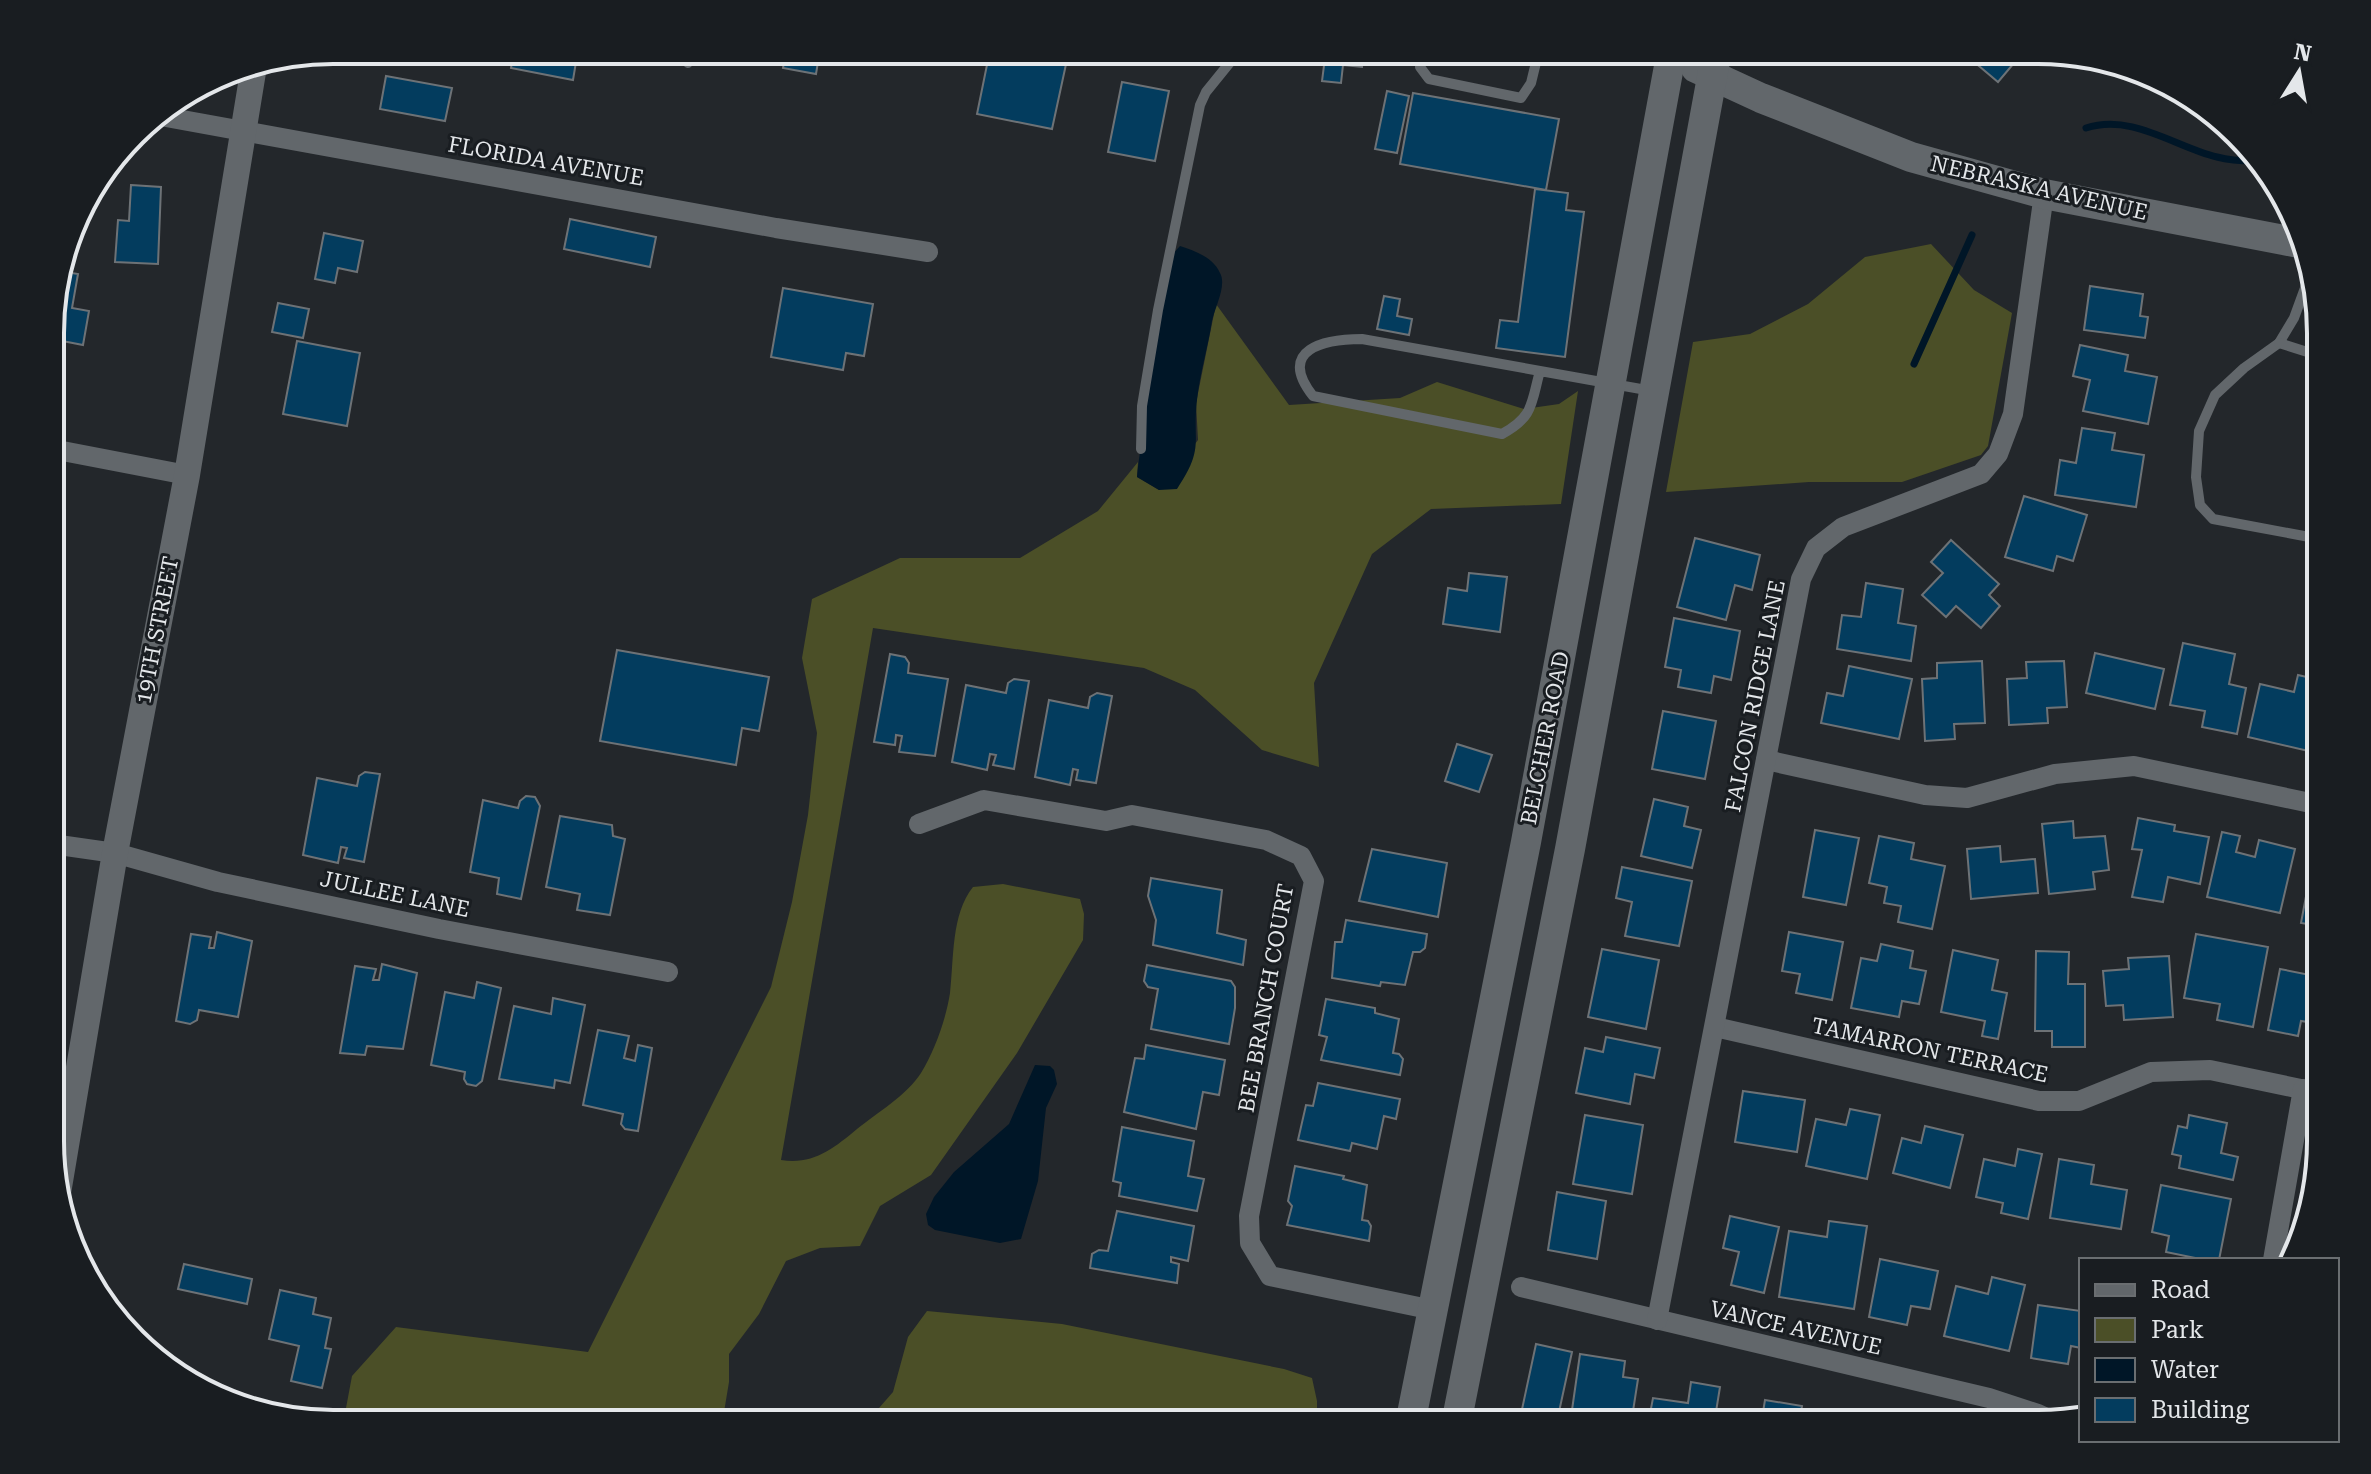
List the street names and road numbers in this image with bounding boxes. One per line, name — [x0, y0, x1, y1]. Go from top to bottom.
street label: FLORIDA AVENUE — [446, 131, 646, 191]
street label: NEBRASKA AVENUE — [1928, 151, 2150, 225]
street label: 19TH STREET — [130, 554, 184, 706]
street label: FALCON RIDGE LANE — [1720, 578, 1790, 814]
street label: BELCHER ROAD — [1516, 649, 1574, 827]
street label: JULLEE LANE — [318, 866, 472, 922]
street label: BEE BRANCH COURT — [1234, 882, 1298, 1114]
street label: TAMARRON TERRACE — [1809, 1013, 2051, 1087]
street label: VANCE AVENUE — [1708, 1296, 1884, 1360]

